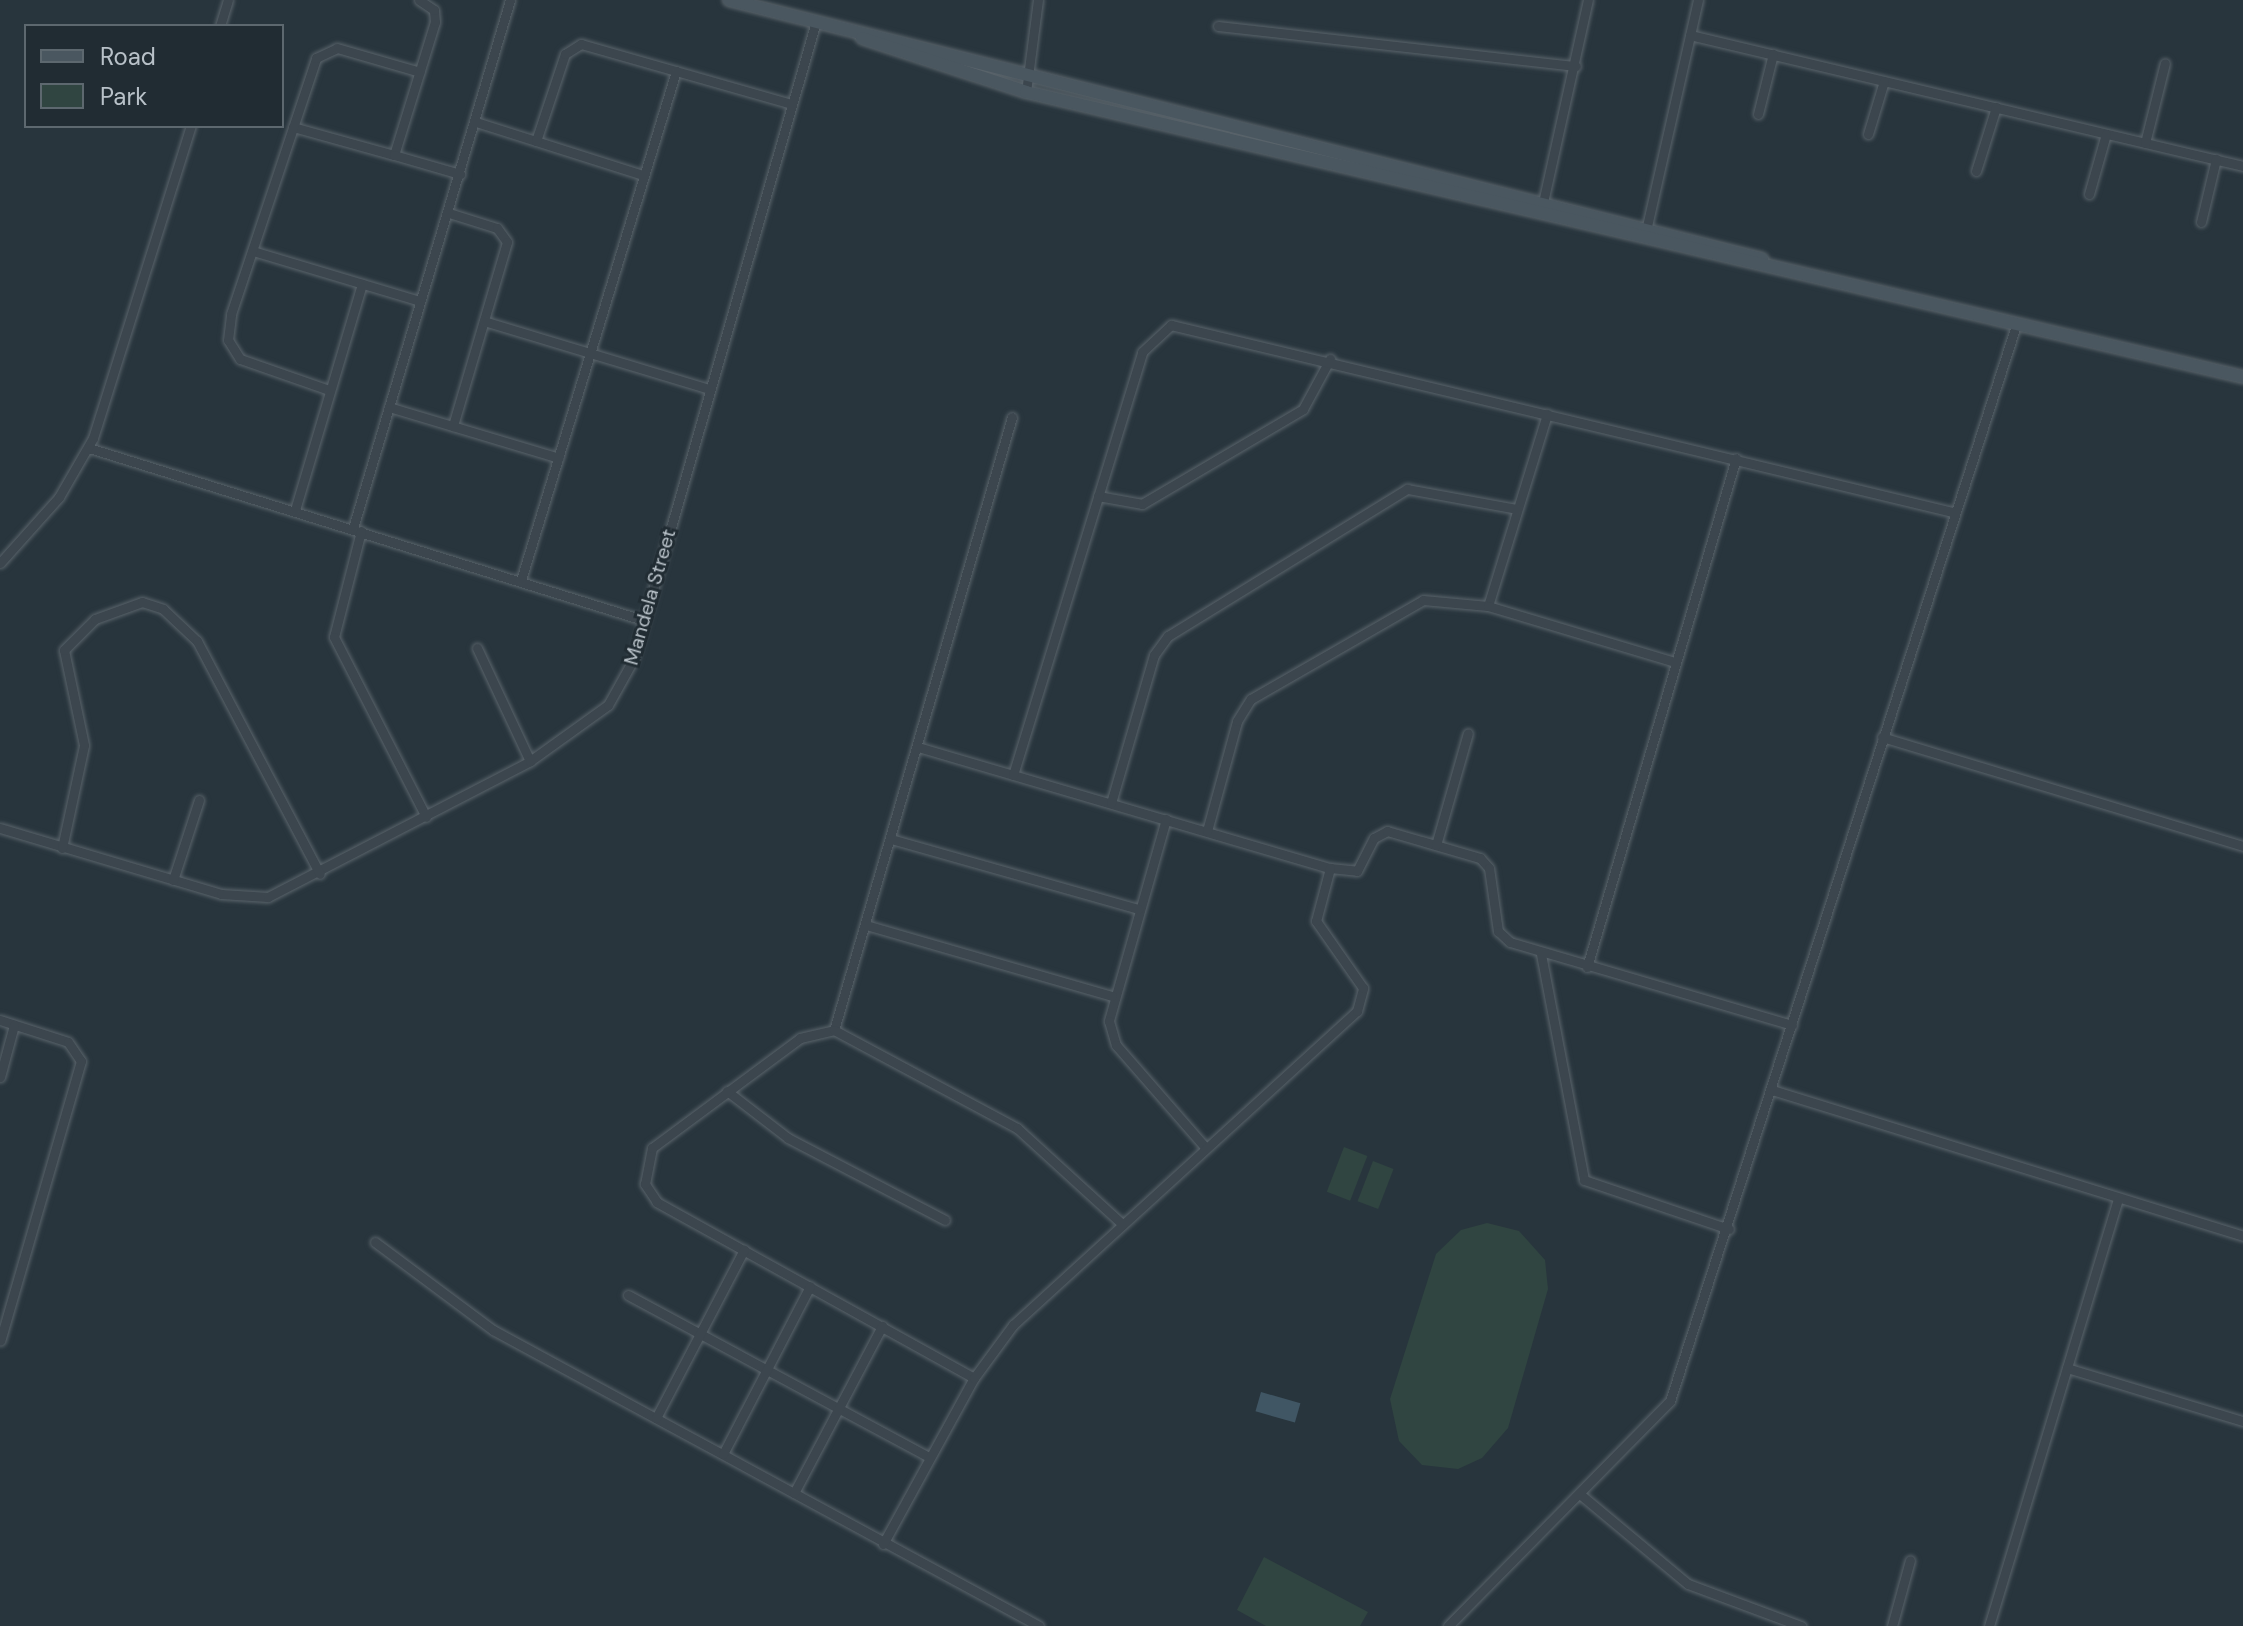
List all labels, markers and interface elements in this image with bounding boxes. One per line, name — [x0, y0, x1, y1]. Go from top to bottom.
legend — [24, 24, 284, 128]
text: Road — [100, 41, 156, 72]
text: Park — [100, 81, 147, 112]
street label: Mandela Street — [619, 526, 681, 668]

